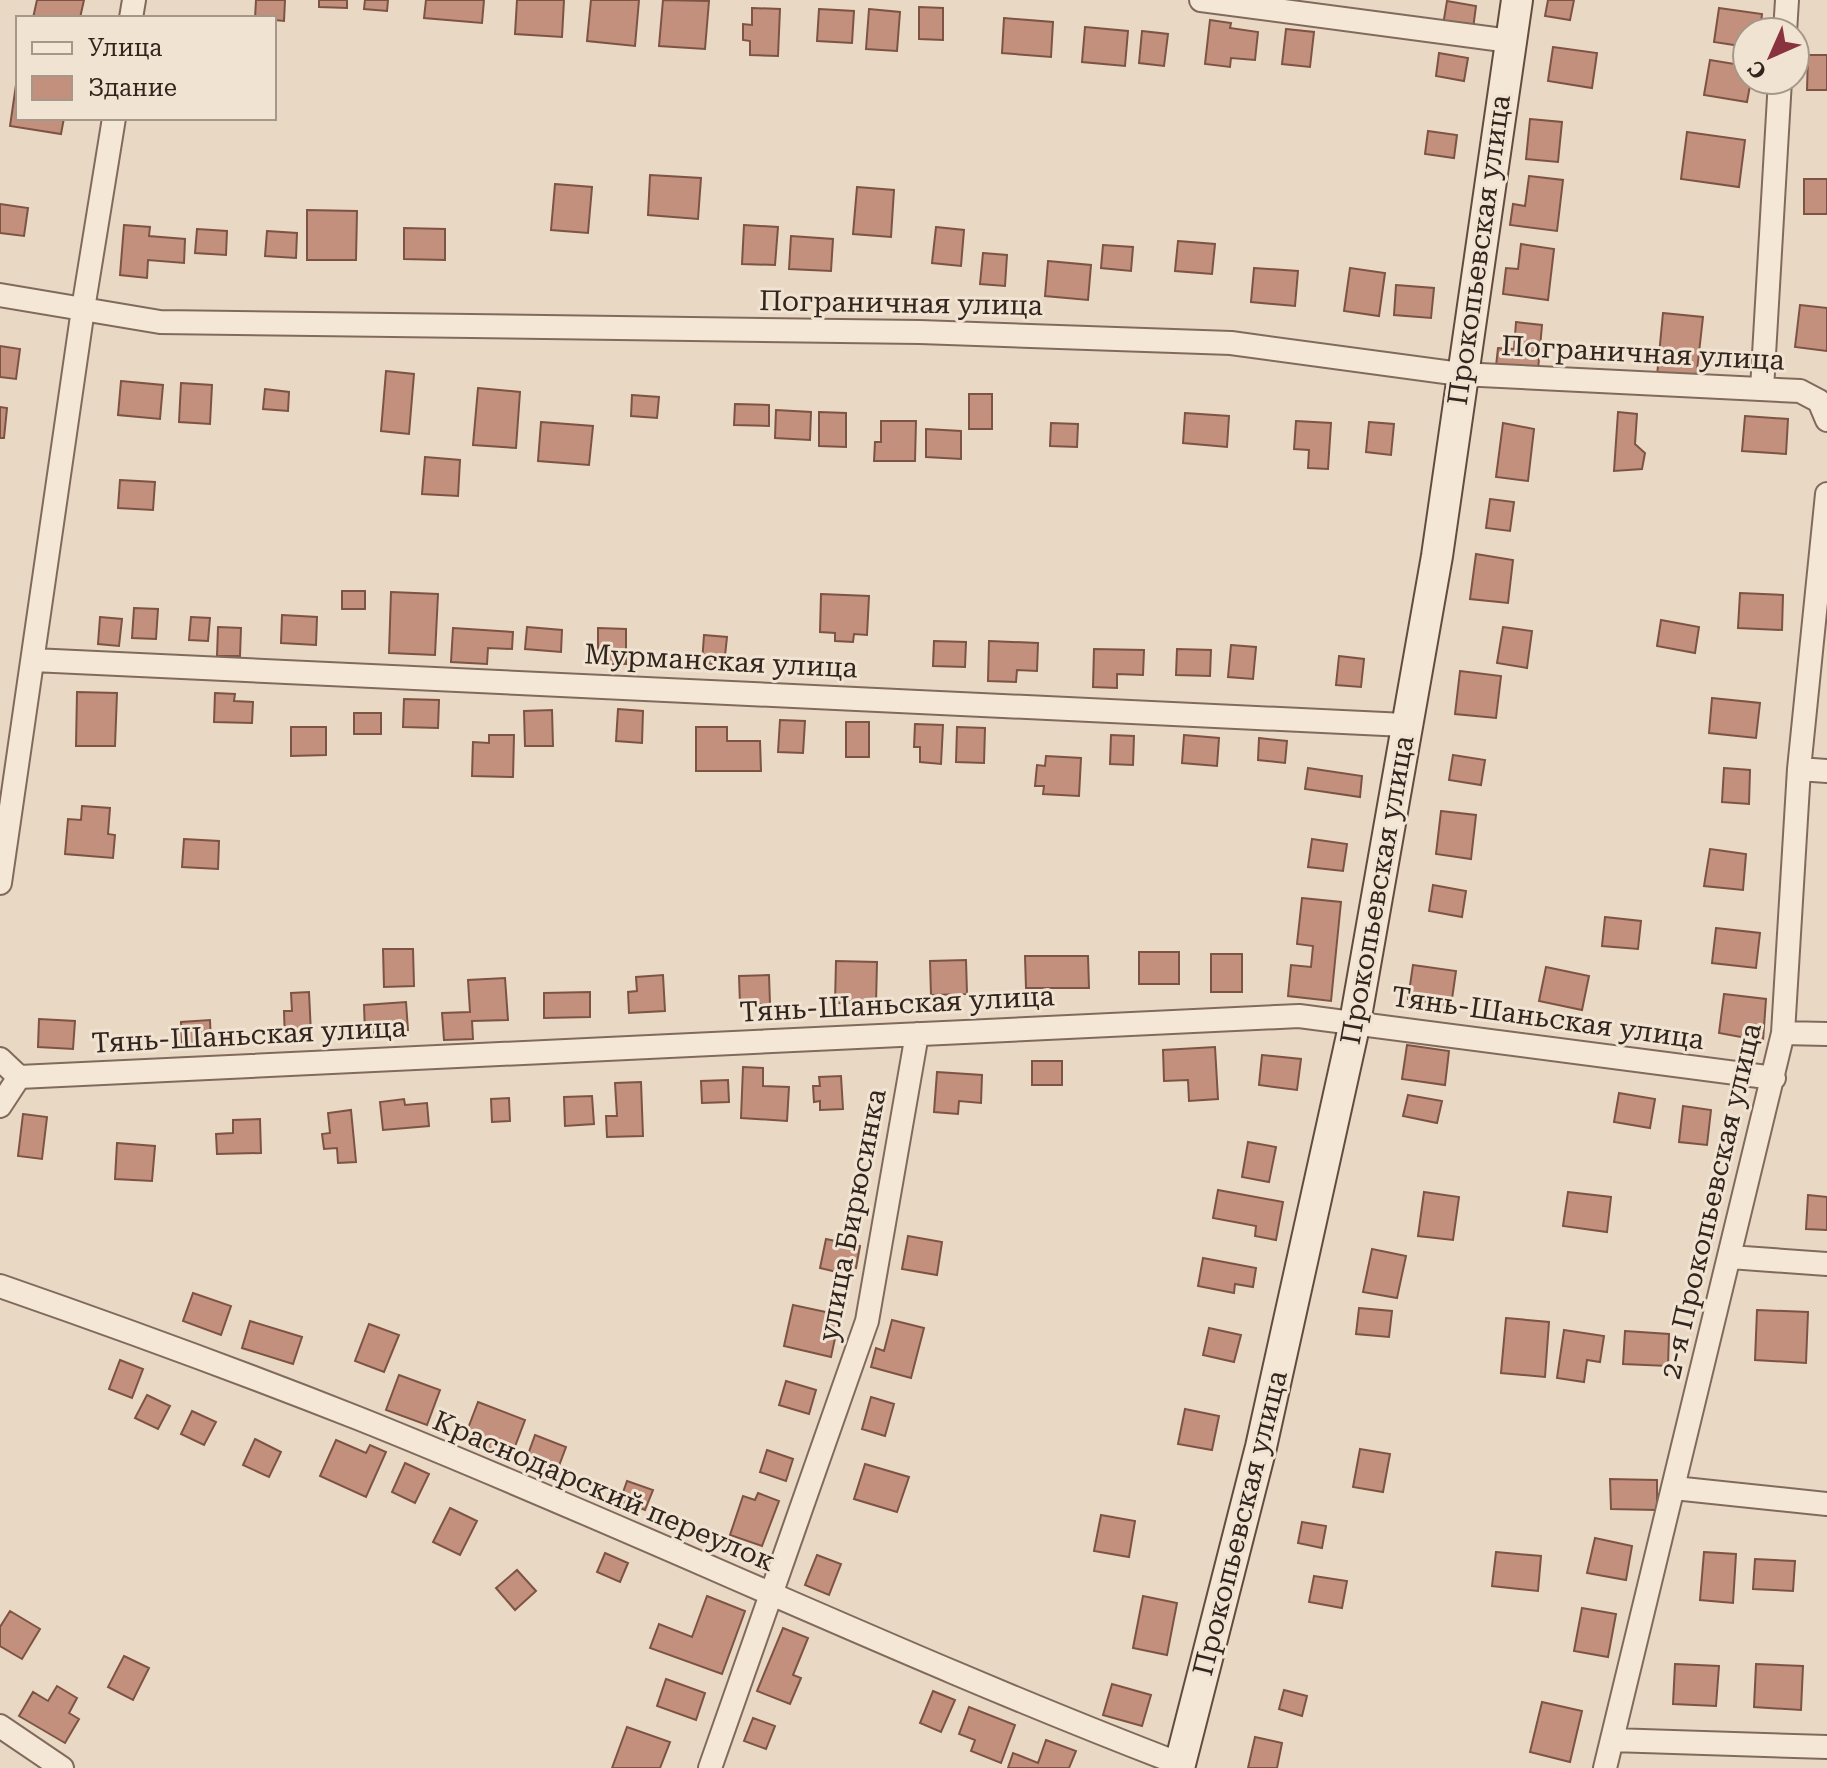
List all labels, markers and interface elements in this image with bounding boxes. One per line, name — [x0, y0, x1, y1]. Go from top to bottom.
legend — [16, 16, 276, 120]
north arrow — [1731, 16, 1811, 96]
text: Улица — [88, 34, 162, 62]
text: С — [1743, 56, 1771, 84]
text: Здание — [88, 74, 177, 102]
street label: Прокопьевская улица — [1441, 93, 1517, 407]
street label: Пограничная улица — [759, 284, 1043, 322]
street label: Пограничная улица — [1500, 329, 1786, 377]
street label: Мурманская улица — [583, 637, 859, 685]
street label: Прокопьевская улица — [1334, 733, 1420, 1047]
street label: Тянь-Шаньская улица — [739, 979, 1055, 1029]
street label: Тянь-Шаньская улица — [1390, 980, 1706, 1056]
street label: Тянь-Шаньская улица — [91, 1010, 407, 1060]
street label: 2-я Прокопьевская улица — [1654, 1020, 1768, 1382]
street label: улица Бирюсинка — [811, 1086, 893, 1344]
street label: Прокопьевская улица — [1186, 1367, 1294, 1679]
street label: Краснодарский переулок — [428, 1404, 780, 1578]

